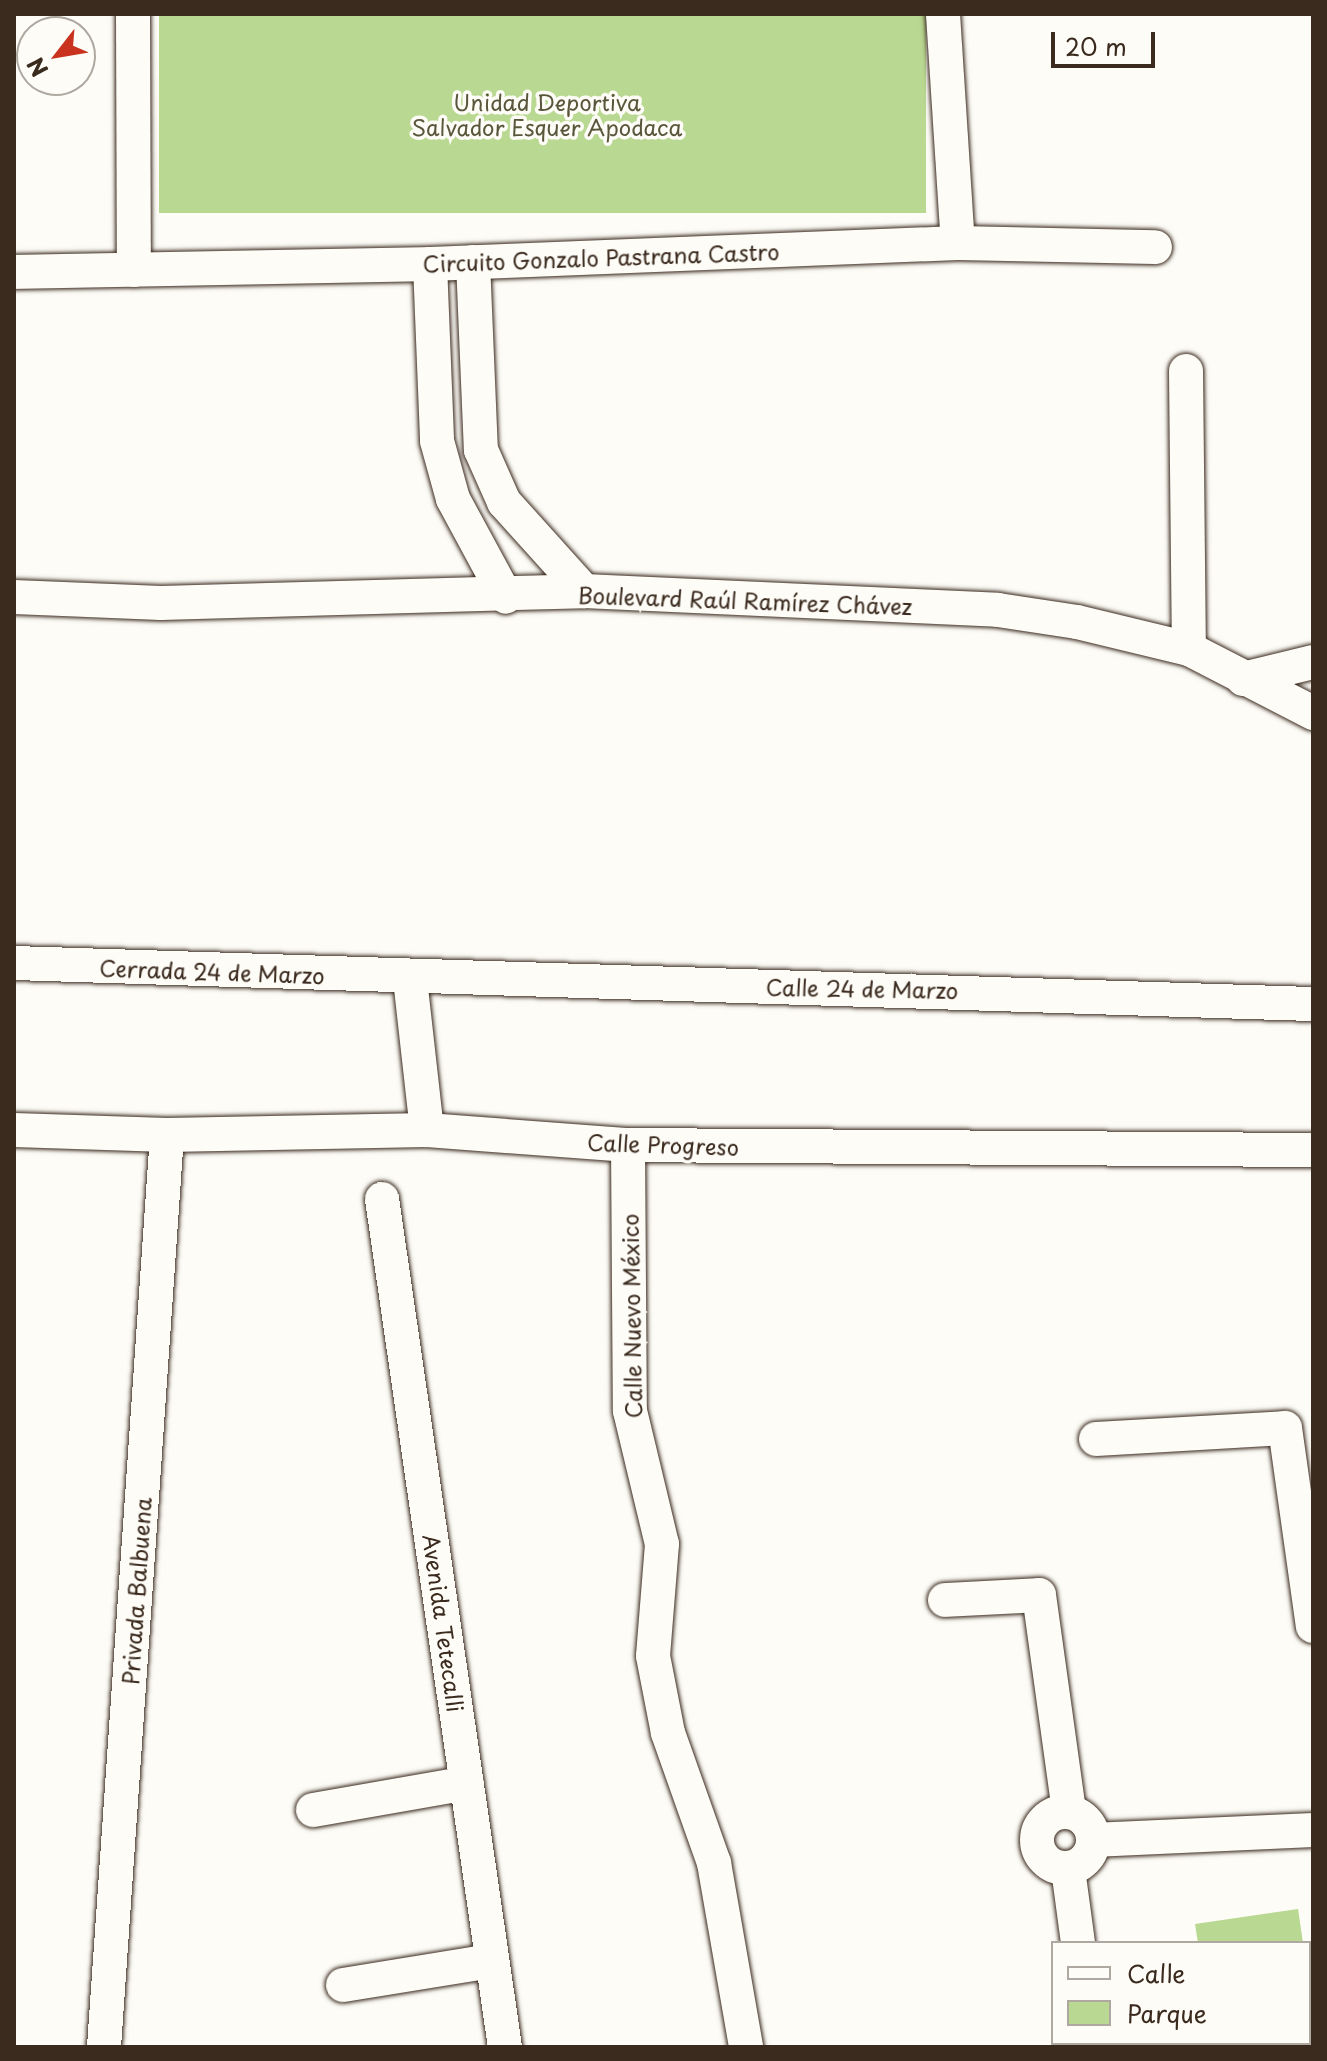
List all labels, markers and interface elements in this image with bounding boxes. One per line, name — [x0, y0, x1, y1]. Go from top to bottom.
north arrow — [16, 16, 96, 96]
scale bar — [1055, 16, 1159, 66]
text: 20 m — [1065, 28, 1127, 64]
text: N — [18, 52, 55, 84]
park label: Unidad Deportiva Salvador Esquer Apodaca — [411, 88, 683, 140]
street label: Circuito Gonzalo Pastrana Castro — [421, 238, 781, 276]
street label: Boulevard Raúl Ramírez Chávez — [578, 581, 912, 619]
street label: Cerrada 24 de Marzo — [96, 954, 328, 988]
street label: Calle 24 de Marzo — [763, 973, 961, 1003]
street label: Calle Progreso — [587, 1128, 739, 1160]
street label: Calle Nuevo México — [616, 1212, 646, 1420]
street label: Privada Balbuena — [116, 1497, 156, 1685]
street label: Avenida Tetecalli — [419, 1533, 469, 1713]
legend — [1051, 1941, 1311, 2045]
text: Calle — [1127, 1955, 1185, 1991]
text: Parque — [1127, 1995, 1207, 2031]

